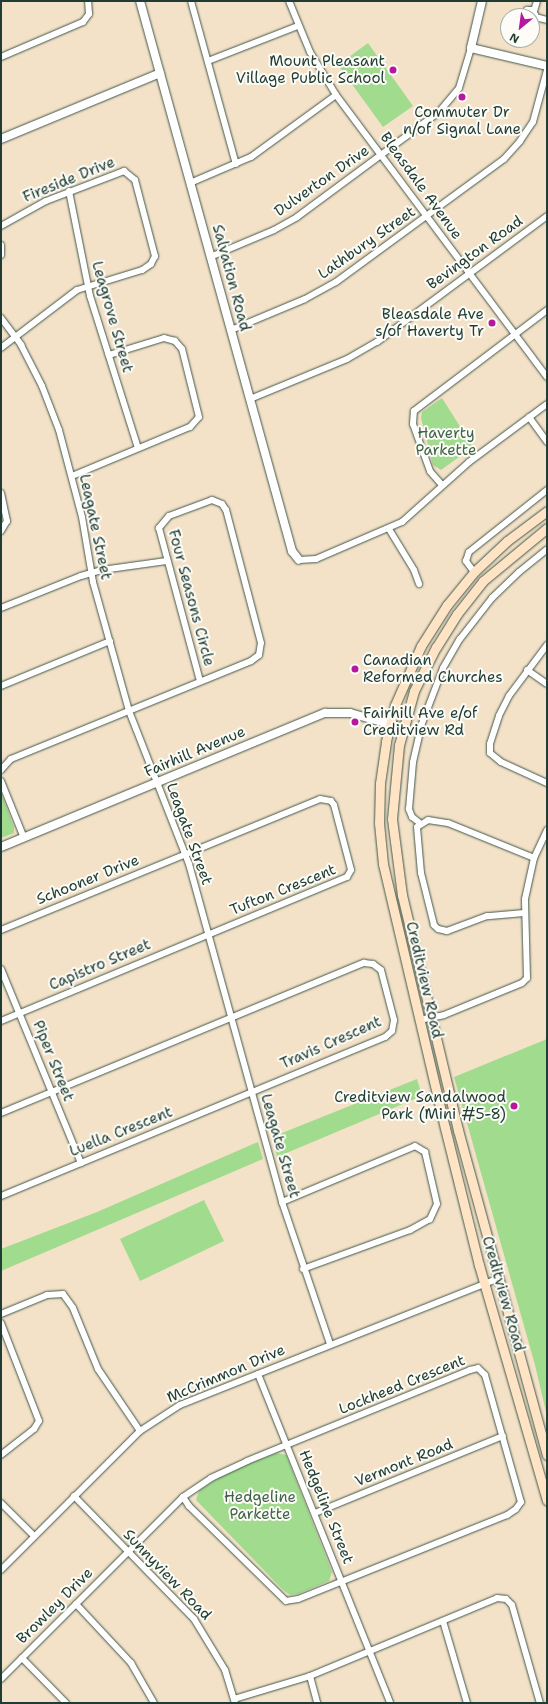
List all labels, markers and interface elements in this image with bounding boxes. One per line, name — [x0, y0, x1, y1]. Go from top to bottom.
north arrow — [500, 8, 540, 48]
text: N — [507, 29, 522, 47]
place label: Mount Pleasant Village Public School — [236, 52, 385, 87]
marker: Mount Pleasant Village Public School — [388, 65, 398, 75]
marker: Commuter Dr n/of Signal Lane — [457, 92, 467, 102]
place label: Commuter Dr n/of Signal Lane — [403, 103, 521, 138]
street label: Bleasdale Avenue — [376, 129, 466, 243]
street label: Dulverton Drive — [271, 142, 373, 220]
street label: Fireside Drive — [20, 153, 118, 207]
street label: Lathbury Street — [315, 203, 419, 283]
street label: Bevington Road — [424, 212, 526, 294]
street label: Salvation Road — [208, 223, 254, 333]
street label: Leagrove Street — [87, 259, 137, 375]
place label: Bleasdale Ave s/of Haverty Tr — [375, 305, 484, 340]
marker: Bleasdale Ave s/of Haverty Tr — [487, 318, 497, 328]
park label: Haverty Parkette — [416, 424, 476, 459]
street label: Leagate Street — [75, 473, 115, 581]
street label: Four Seasons Circle — [164, 528, 218, 668]
place label: Canadian Reformed Churches — [363, 651, 503, 686]
marker: Canadian Reformed Churches — [350, 664, 360, 674]
place label: Fairhill Ave e/of Creditview Rd — [363, 704, 478, 739]
marker: Fairhill Ave e/of Creditview Rd — [350, 717, 360, 727]
street label: Fairhill Avenue — [142, 723, 248, 781]
street label: Leagate Street — [162, 780, 216, 888]
street label: Schooner Drive — [34, 851, 142, 909]
street label: Tufton Crescent — [227, 861, 339, 919]
street label: Creditview Road — [402, 920, 446, 1040]
street label: Capistro Street — [46, 935, 154, 995]
street label: Travis Crescent — [278, 1013, 384, 1073]
street label: Piper Street — [29, 1018, 77, 1104]
place label: Creditview Sandalwood Park (Mini #5-8) — [334, 1088, 506, 1123]
street label: Leagate Street — [257, 1092, 303, 1200]
marker: Creditview Sandalwood Park (Mini #5-8) — [509, 1101, 519, 1111]
street label: Luella Crescent — [67, 1103, 175, 1161]
street label: Creditview Road — [478, 1234, 528, 1354]
street label: McCrimmon Drive — [164, 1341, 288, 1407]
street label: Lockheed Crescent — [336, 1351, 468, 1419]
street label: Vermont Road — [352, 1435, 456, 1491]
street label: Hedgeline Street — [295, 1447, 357, 1567]
park label: Hedgeline Parkette — [224, 1488, 296, 1523]
street label: Sunnyview Road — [119, 1526, 215, 1624]
street label: Browley Drive — [13, 1564, 97, 1648]

